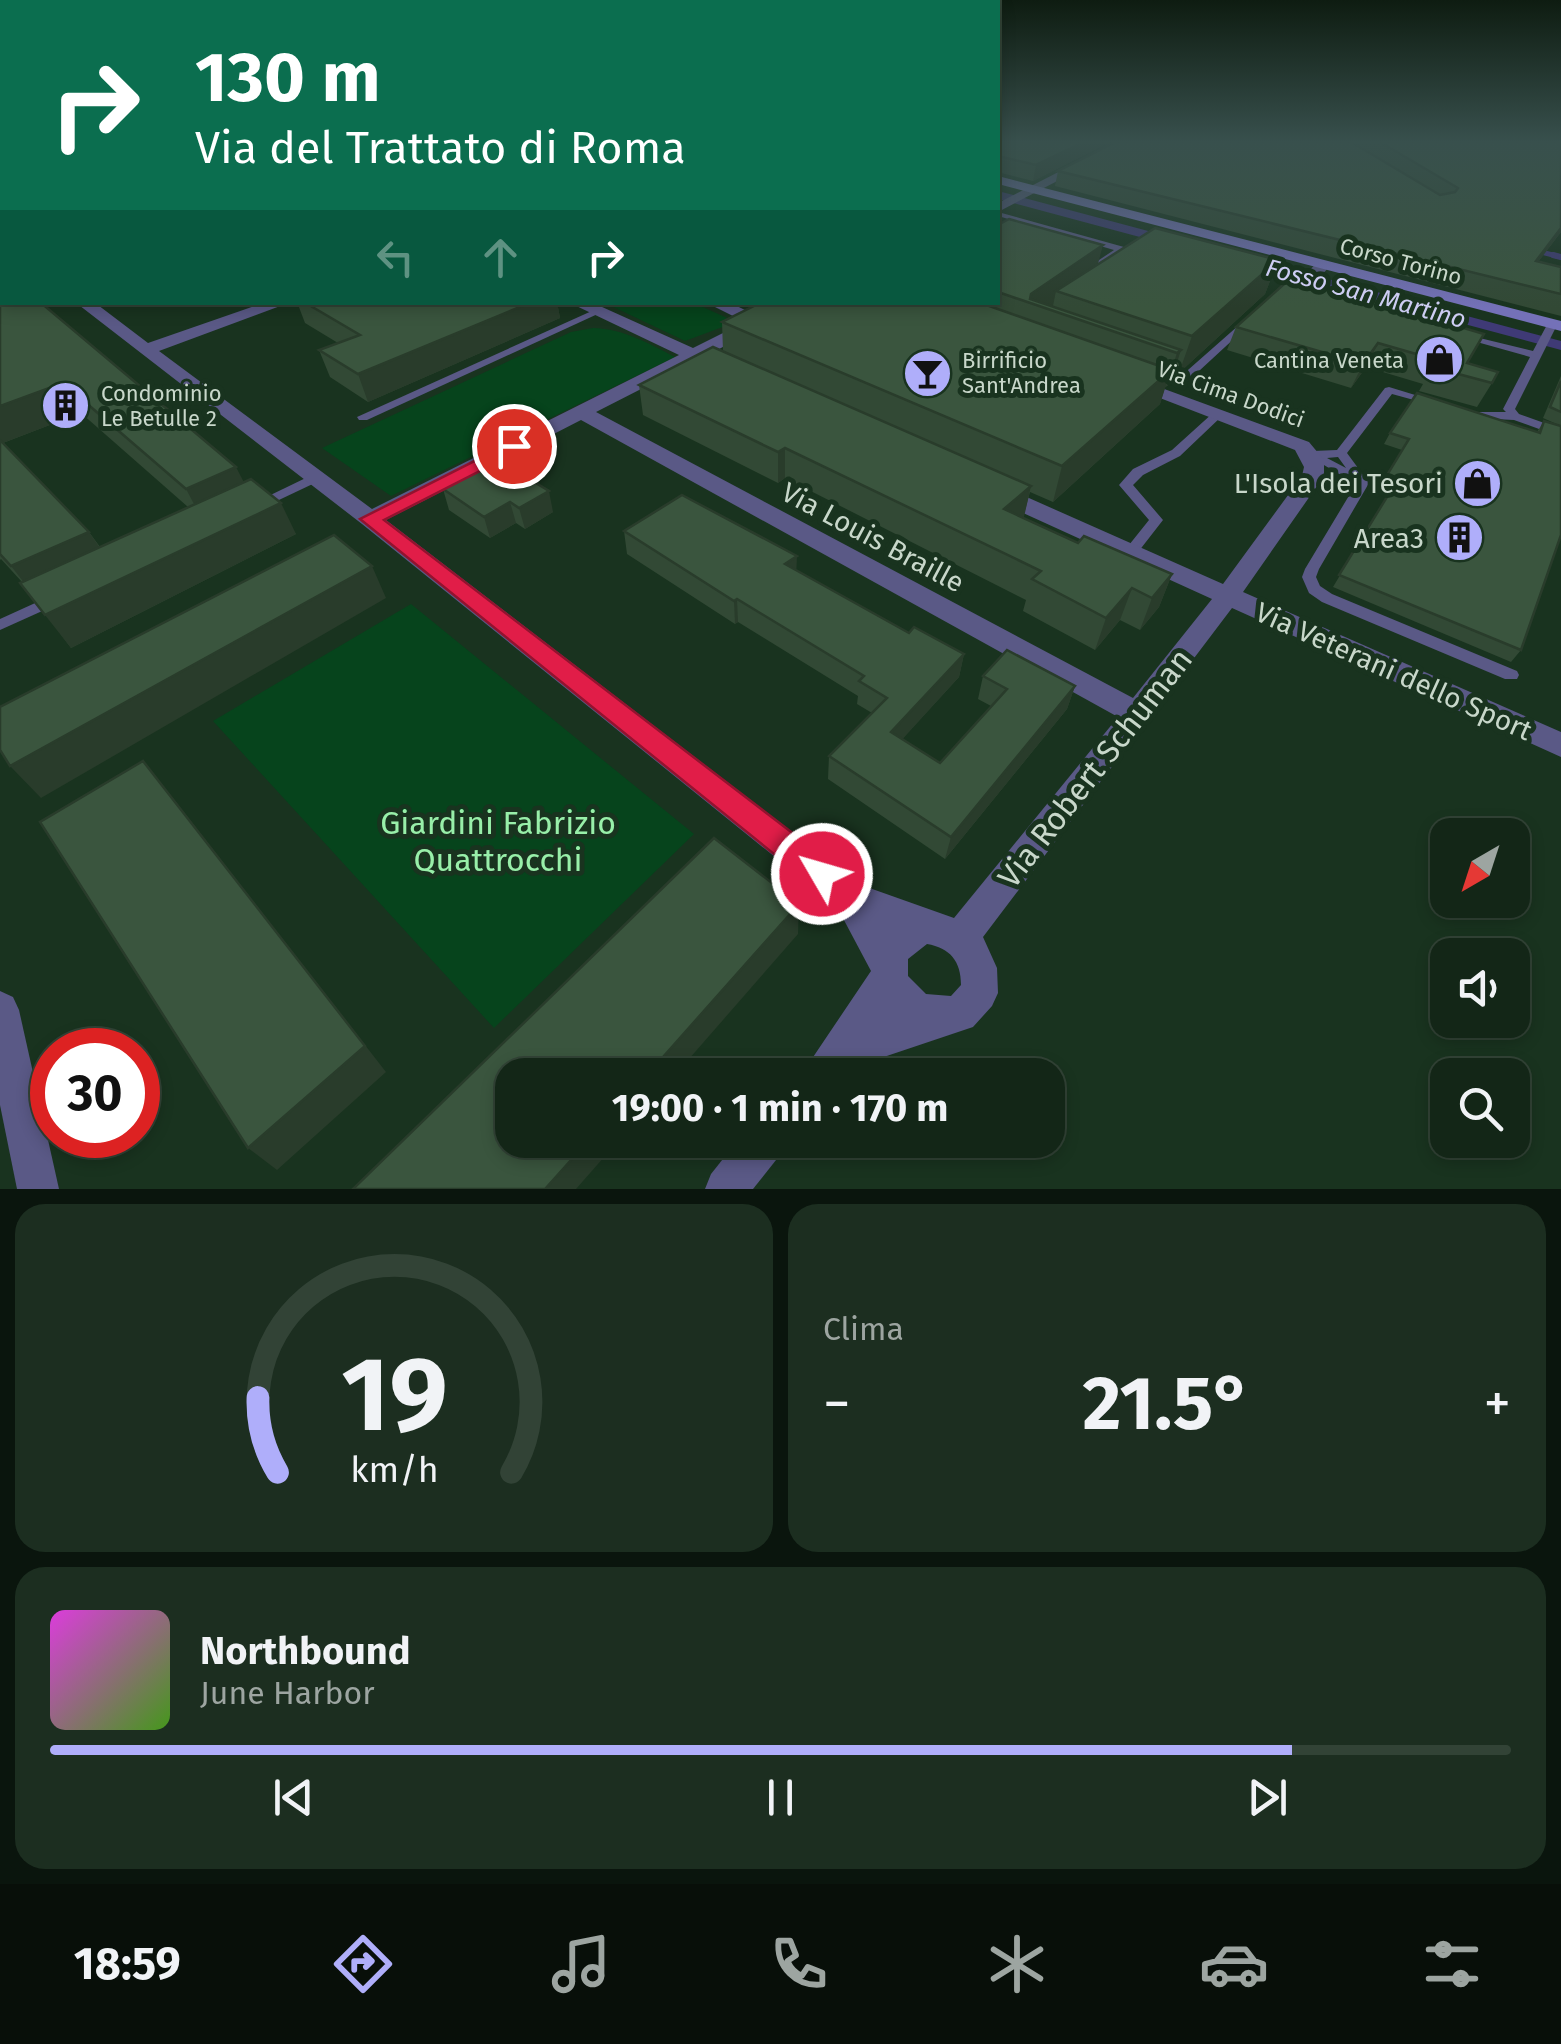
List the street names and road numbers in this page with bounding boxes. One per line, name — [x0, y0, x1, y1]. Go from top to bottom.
street label: Corso Torino — [1337, 232, 1465, 291]
street label: Via Cima Dodici — [1154, 355, 1308, 434]
street label: Via Louis Braille — [776, 475, 970, 599]
street label: Via Veterani dello Sport — [1250, 596, 1538, 748]
street label: Via Robert Schuman — [990, 641, 1200, 895]

